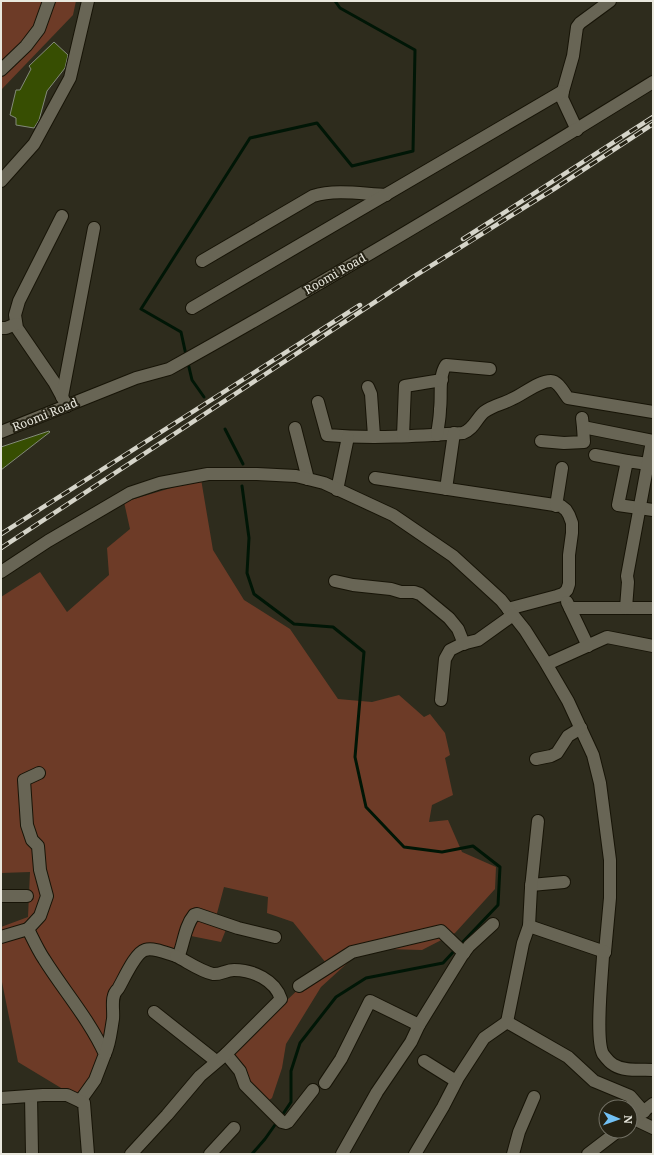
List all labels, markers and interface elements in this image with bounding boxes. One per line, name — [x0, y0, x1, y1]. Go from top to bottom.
street label: Roomi Road — [301, 249, 369, 298]
street label: Roomi Road — [10, 394, 81, 435]
north arrow — [598, 1099, 638, 1139]
text: N — [621, 1115, 636, 1124]

